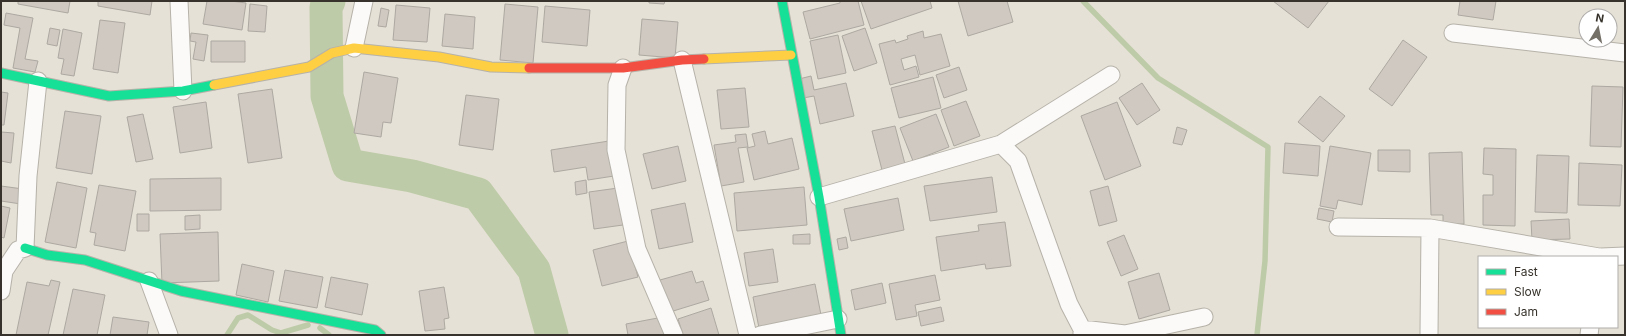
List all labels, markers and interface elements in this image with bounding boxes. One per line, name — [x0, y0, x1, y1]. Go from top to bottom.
north arrow — [1578, 8, 1618, 48]
text: N — [1594, 11, 1605, 26]
legend — [1478, 256, 1618, 328]
text: Fast — [1514, 264, 1538, 279]
text: Slow — [1514, 284, 1542, 299]
text: Jam — [1514, 304, 1538, 319]

